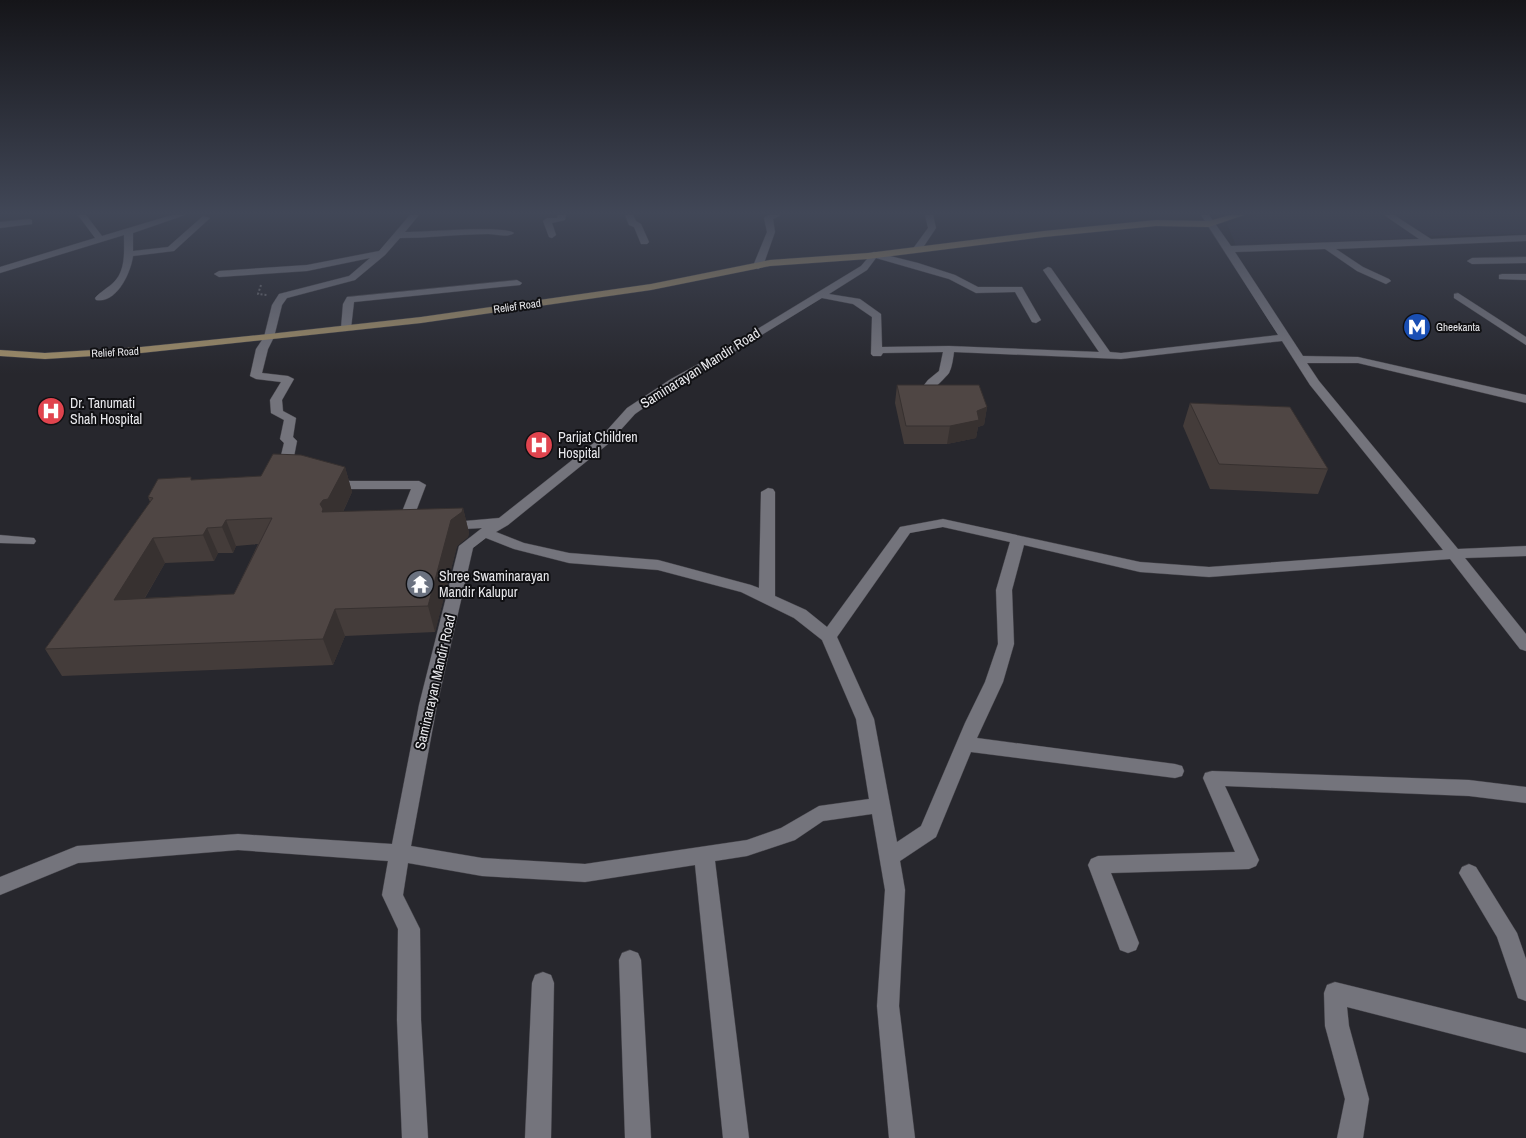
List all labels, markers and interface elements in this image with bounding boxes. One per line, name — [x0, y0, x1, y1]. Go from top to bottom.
street label: Relief Road — [492, 296, 542, 316]
metro station icon: Gheekanta — [1402, 312, 1432, 342]
place label: Gheekanta — [1436, 320, 1480, 334]
street label: Saminarayan Mandir Road — [637, 324, 763, 412]
street label: Relief Road — [91, 344, 139, 360]
place label: Dr. Tanumati Shah Hospital — [70, 394, 142, 428]
hospital icon: Dr. Tanumati Shah Hospital — [36, 396, 66, 426]
place label: Parijat Children Hospital — [558, 428, 638, 462]
hospital icon: Parijat Children Hospital — [524, 430, 554, 460]
place label: Shree Swaminarayan Mandir Kalupur — [439, 567, 549, 601]
temple icon: Shree Swaminarayan Mandir Kalupur — [405, 569, 435, 599]
street label: Saminarayan Mandir Road — [411, 613, 459, 751]

